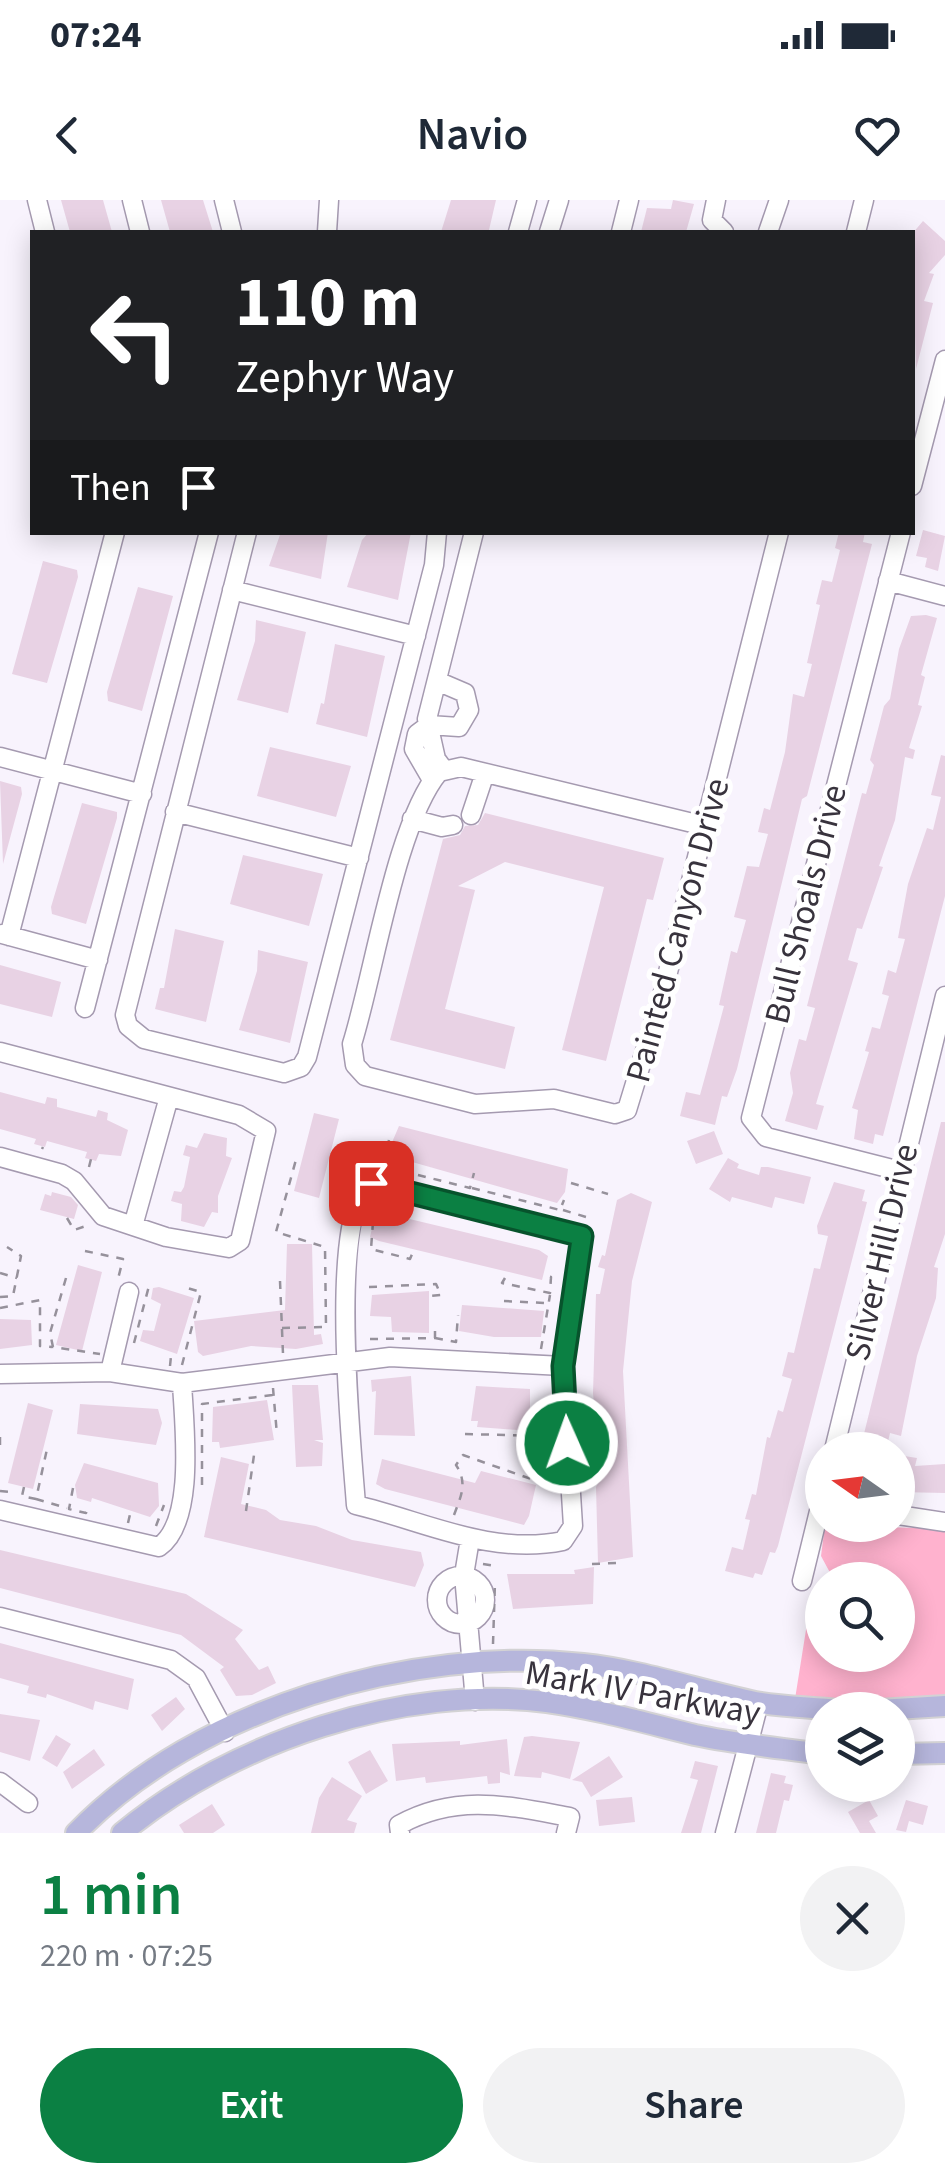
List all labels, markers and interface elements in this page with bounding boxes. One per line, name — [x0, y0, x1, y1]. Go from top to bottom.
text: 07:24 — [50, 8, 142, 62]
text: Navio — [417, 103, 528, 167]
icon: back — [40, 108, 95, 163]
icon: heart — [850, 108, 905, 163]
text: 110 m — [235, 253, 420, 353]
icon: left — [70, 270, 200, 400]
text: Zephyr Way — [235, 346, 454, 410]
icon: arrive — [171, 460, 226, 515]
text: Then — [70, 461, 151, 515]
street label: Painted Canyon Drive — [613, 773, 743, 1088]
street label: Bull Shoals Drive — [752, 779, 860, 1029]
street label: Silver Hill Drive — [833, 1139, 931, 1366]
pin — [329, 1141, 414, 1226]
icon: arrive — [344, 1156, 399, 1211]
position arrow — [515, 1391, 619, 1495]
north arrow — [805, 1432, 915, 1542]
map controls — [805, 1432, 915, 1802]
button: search — [805, 1562, 915, 1672]
street label: Mark IV Parkway — [521, 1648, 764, 1738]
button: layers — [805, 1692, 915, 1802]
text: 1 min — [40, 1853, 183, 1938]
button: close — [800, 1866, 905, 1971]
text: 220 m · 07:25 — [40, 1933, 213, 1979]
button: Exit — [40, 2048, 463, 2163]
button: Share — [483, 2048, 905, 2163]

